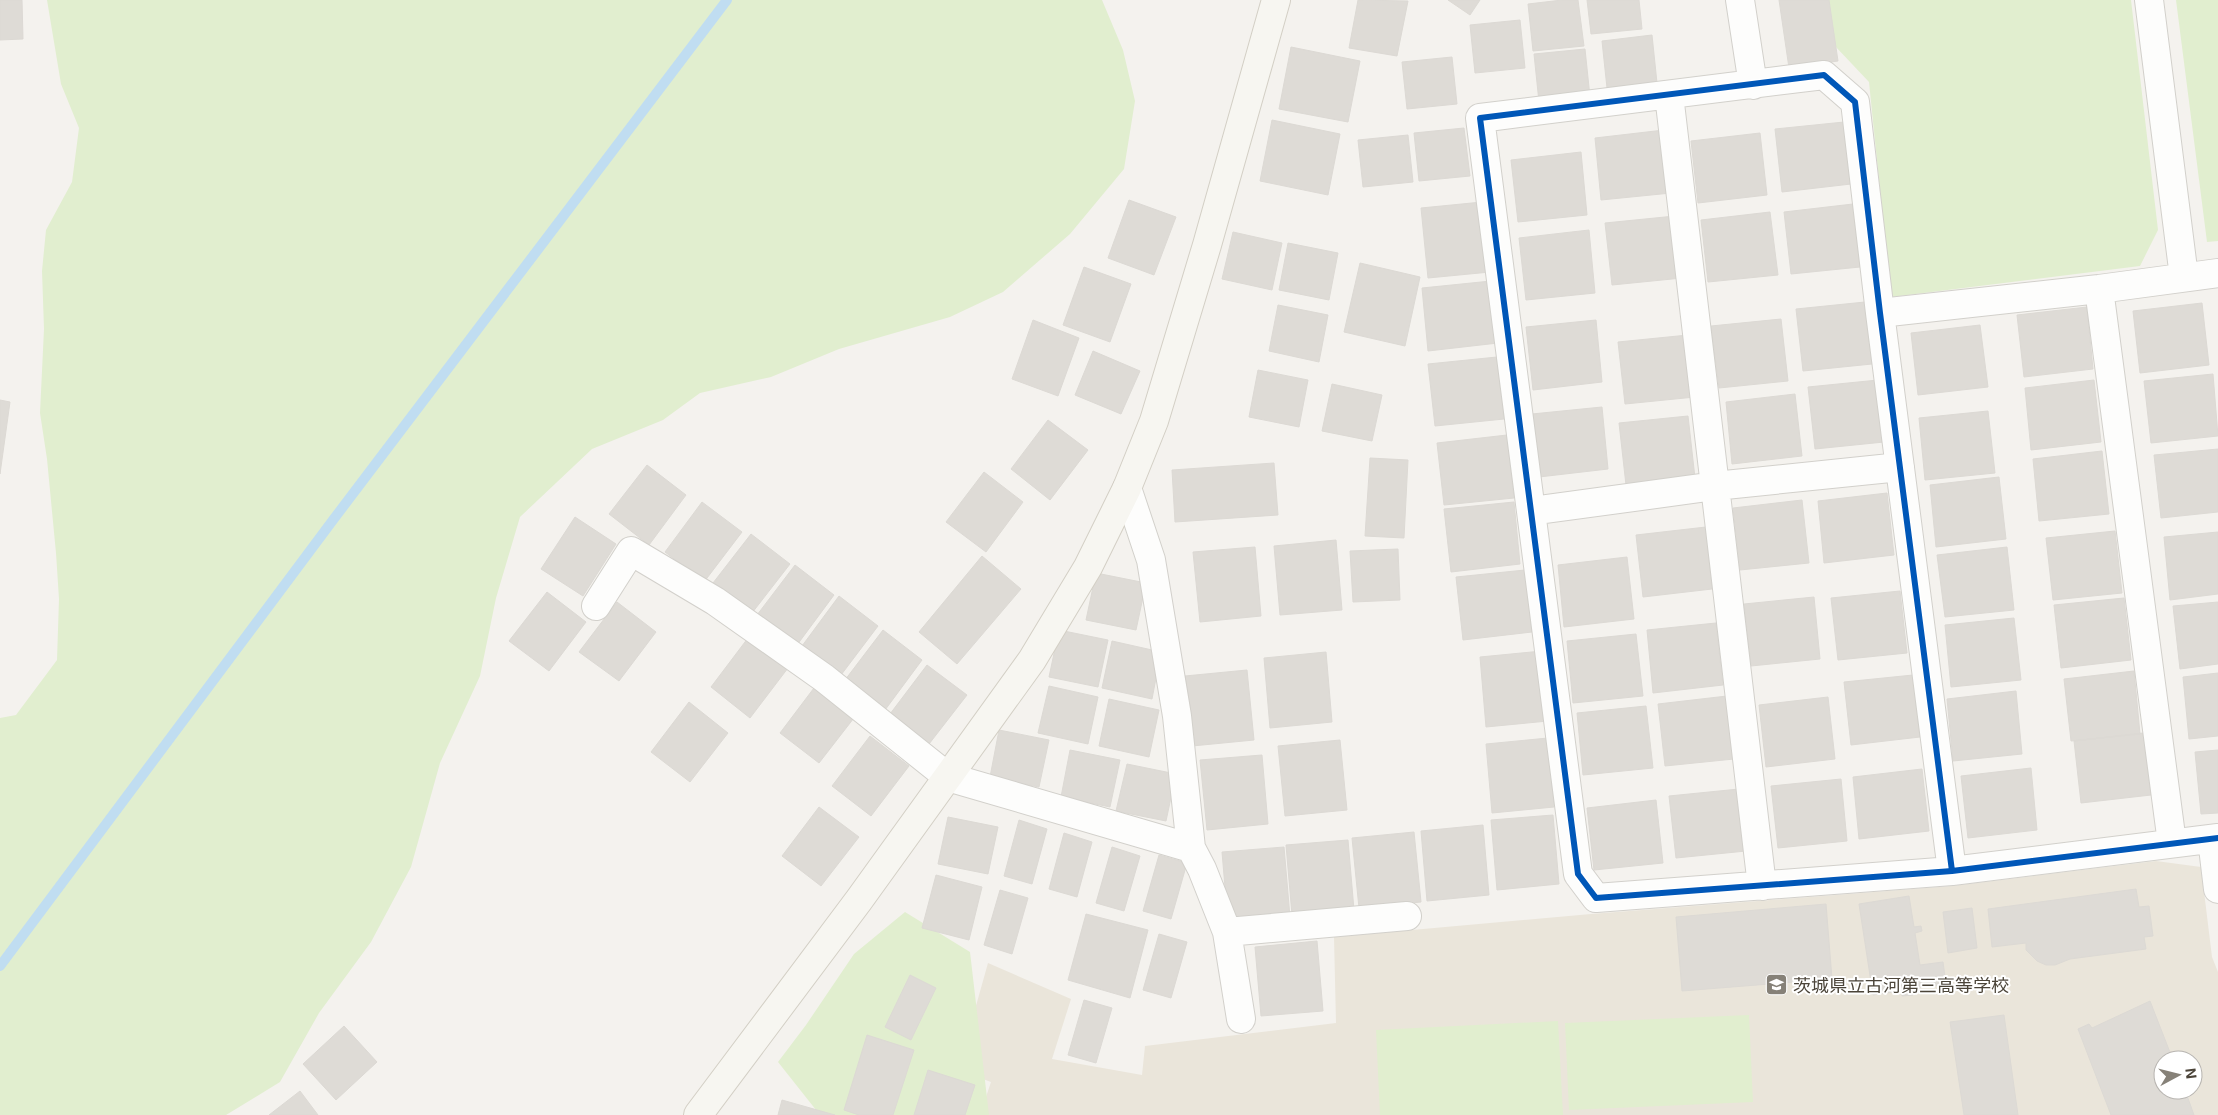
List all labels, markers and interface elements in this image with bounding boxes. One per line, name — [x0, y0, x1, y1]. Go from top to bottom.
school or university icon: 茨城県立古河第三高等学校 — [1765, 973, 1789, 997]
place label: 茨城県立古河第三高等学校 — [1793, 975, 2009, 996]
north arrow — [2153, 1050, 2203, 1100]
text: N — [2182, 1067, 2200, 1080]

